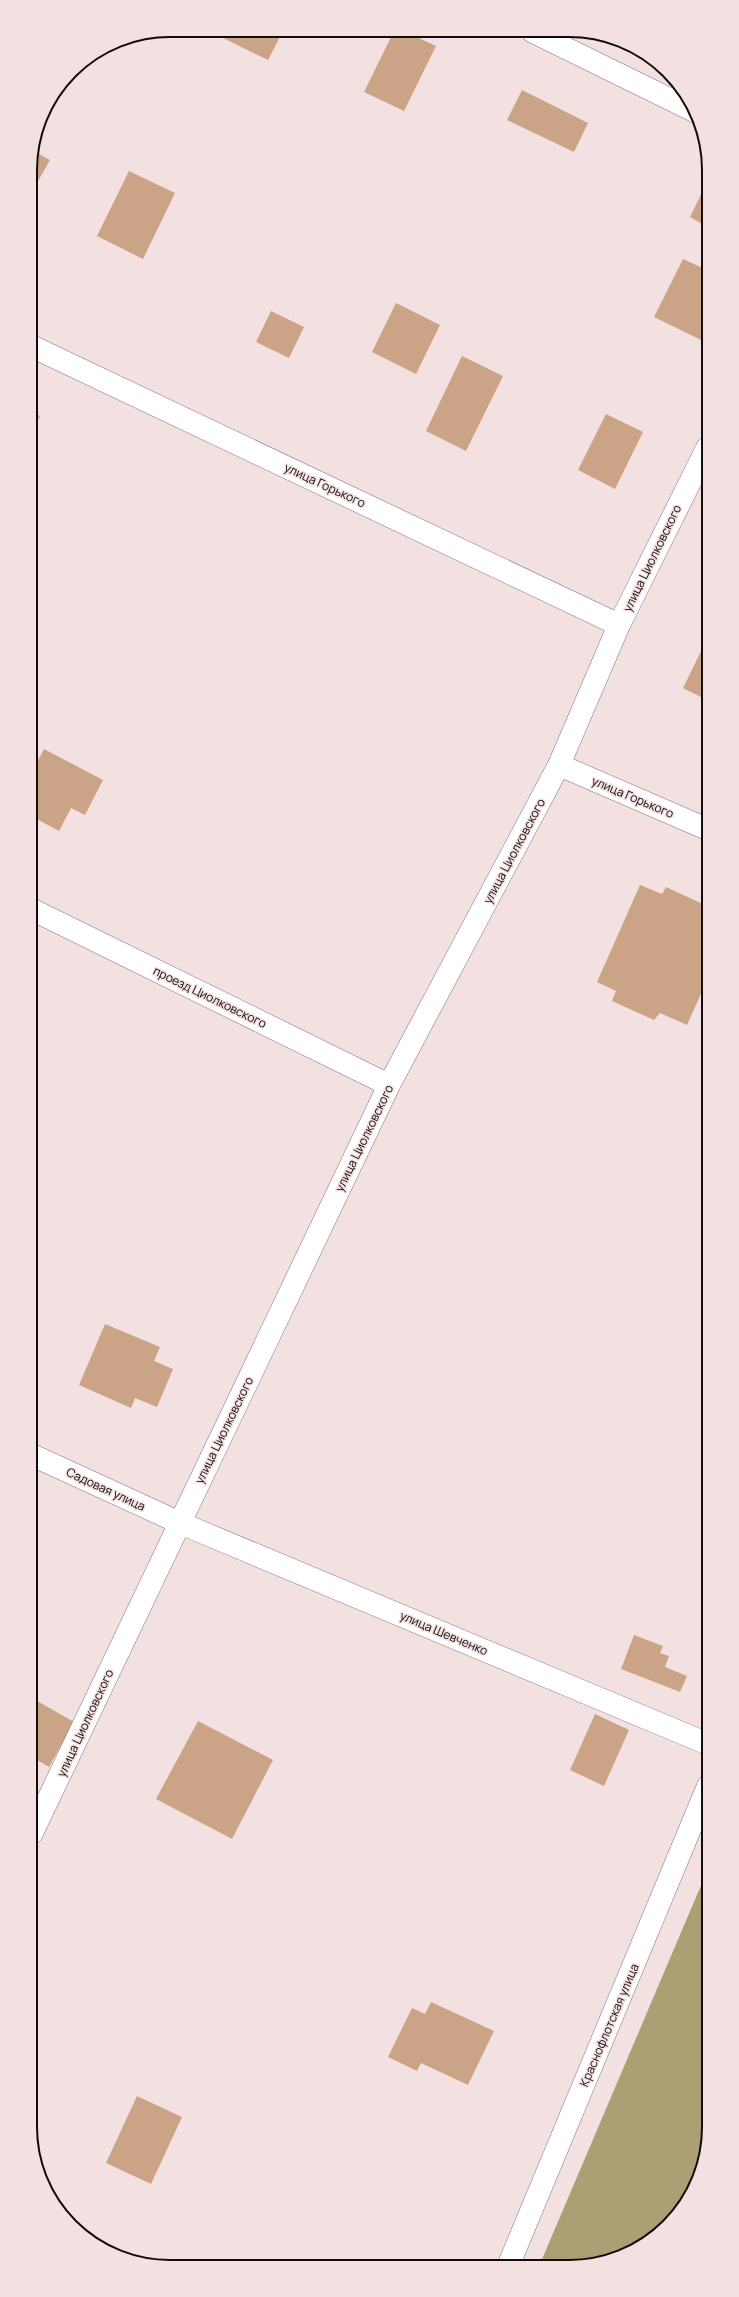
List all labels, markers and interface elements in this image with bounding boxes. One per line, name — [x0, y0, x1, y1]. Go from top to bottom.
street label: улица Горького — [282, 459, 368, 511]
street label: улица Циолковского — [619, 502, 685, 614]
street label: улица Горького — [589, 772, 677, 822]
street label: улица Циолковского — [479, 795, 549, 907]
street label: проезд Циолковского — [150, 962, 270, 1032]
street label: улица Циолковского — [331, 1082, 397, 1194]
street label: улица Циолковского — [191, 1374, 257, 1486]
street label: Садовая улица — [64, 1463, 148, 1515]
street label: улица Шевченко — [397, 1607, 491, 1659]
street label: улица Циолковского — [53, 1666, 117, 1780]
street label: Краснофлотская улица — [575, 1961, 643, 2089]

